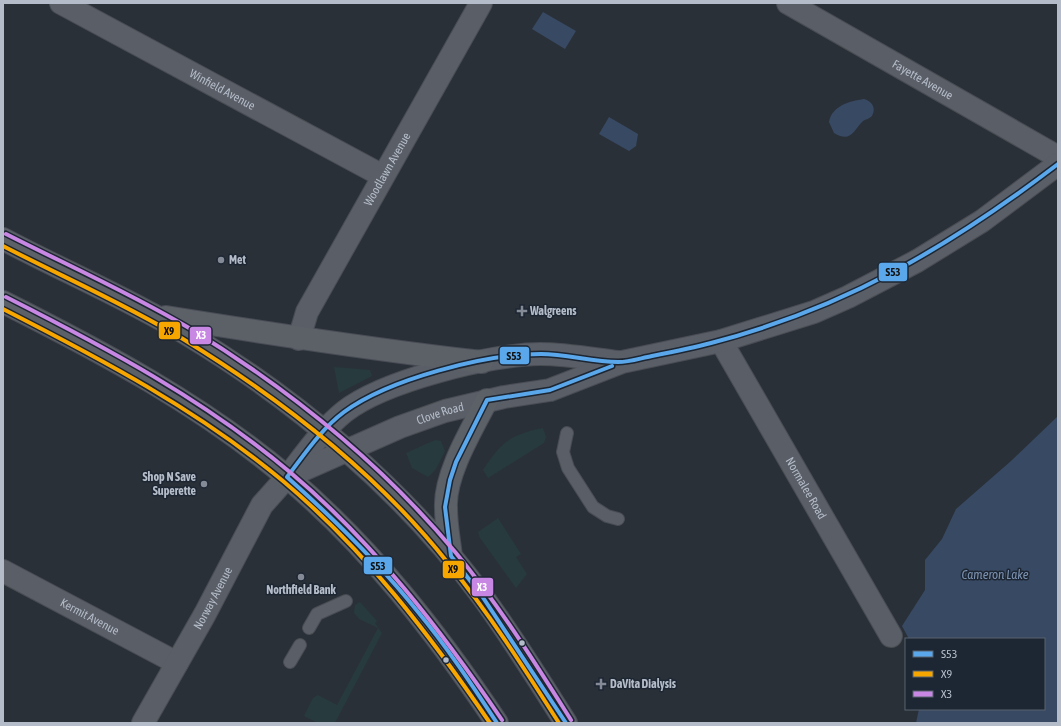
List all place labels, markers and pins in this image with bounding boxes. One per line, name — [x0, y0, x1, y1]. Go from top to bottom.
place label: Met — [229, 253, 246, 267]
marker: Met — [216, 255, 226, 265]
place label: Walgreens — [529, 304, 577, 318]
marker: Walgreens — [517, 306, 527, 316]
place label: Shop N Save Superette — [143, 470, 197, 498]
marker: Shop N Save Superette — [199, 479, 209, 489]
marker: Northfield Bank — [296, 572, 306, 582]
place label: Northfield Bank — [266, 583, 337, 597]
unlabelled marker — [517, 638, 527, 648]
unlabelled marker — [441, 655, 451, 665]
place label: DaVita Dialysis — [610, 677, 677, 691]
marker: DaVita Dialysis — [595, 678, 607, 690]

